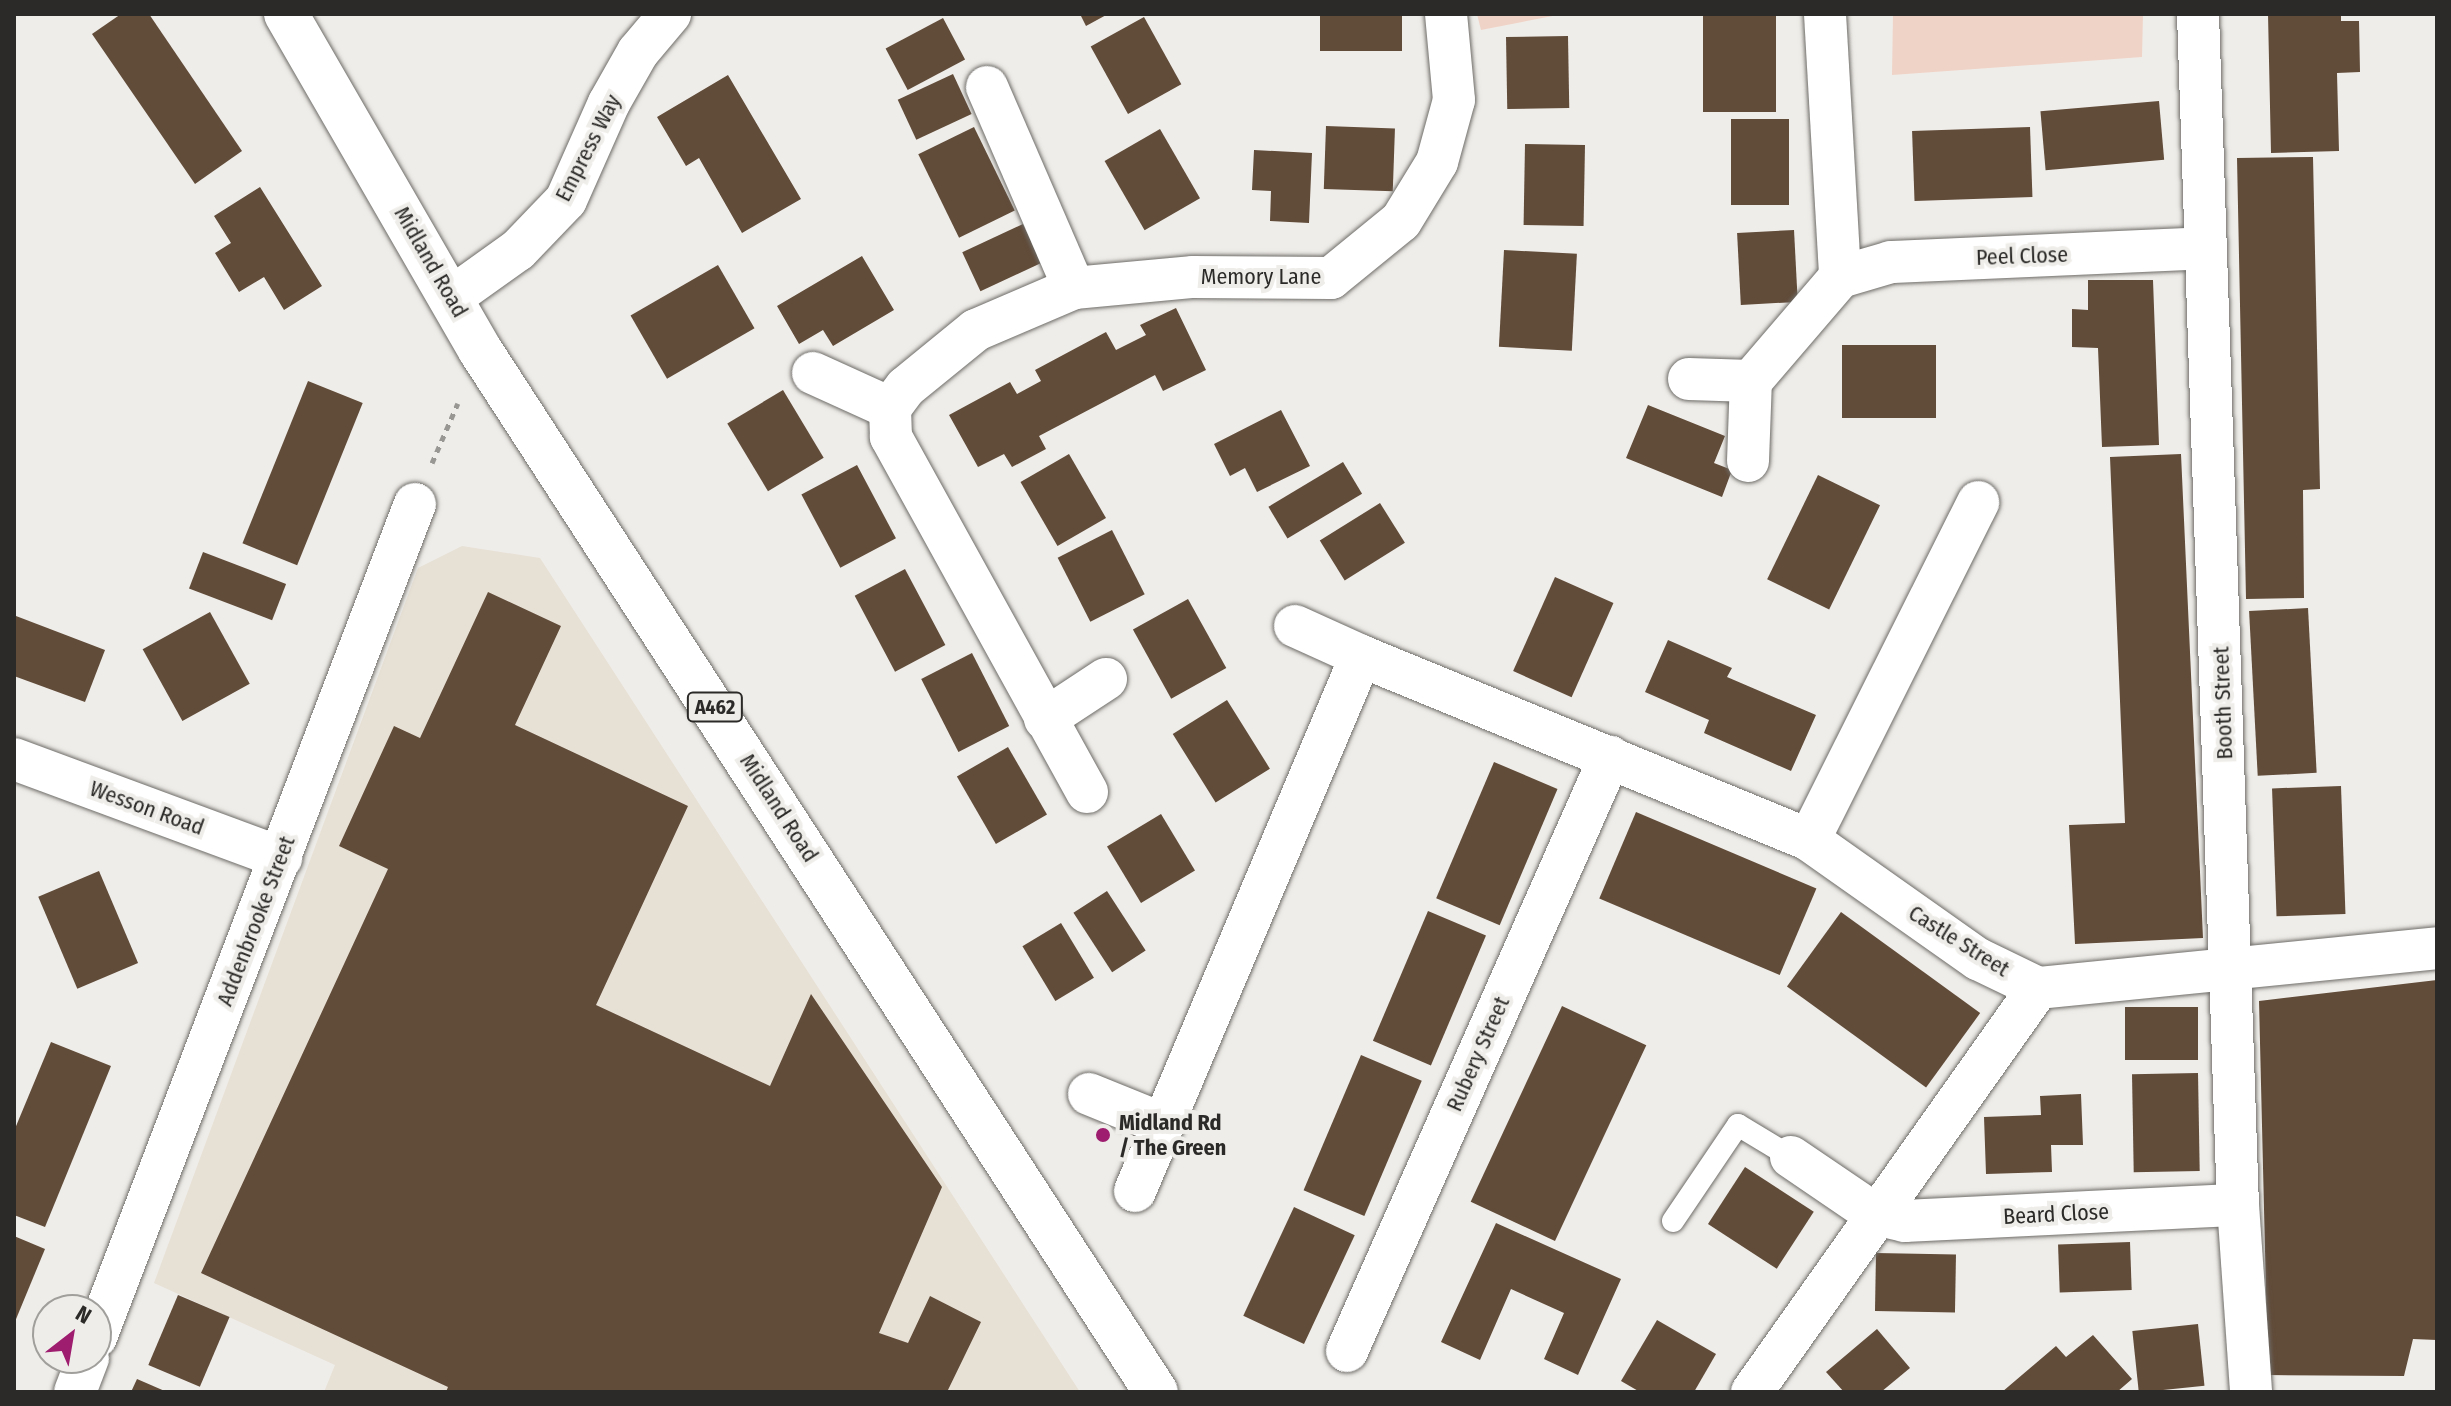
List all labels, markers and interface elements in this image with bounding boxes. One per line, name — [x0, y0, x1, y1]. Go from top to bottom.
street label: Empress Way — [550, 90, 626, 206]
street label: Midland Road — [389, 202, 473, 322]
street label: Peel Close — [1976, 241, 2068, 271]
street label: Memory Lane — [1201, 264, 1321, 290]
street label: Booth Street — [2208, 646, 2238, 760]
road number: A462 — [685, 691, 745, 723]
street label: Midland Road — [734, 749, 824, 867]
street label: Wesson Road — [86, 775, 208, 841]
street label: Addenbrooke Street — [211, 832, 301, 1010]
street label: Castle Street — [1904, 900, 2014, 982]
street label: Rubery Street — [1441, 993, 1515, 1115]
place label: Midland Rd / The Green — [1119, 1109, 1226, 1160]
marker: Midland Rd / The Green — [1094, 1126, 1112, 1144]
street label: Beard Close — [2002, 1198, 2110, 1230]
north arrow — [32, 1294, 112, 1374]
text: N — [71, 1300, 96, 1330]

